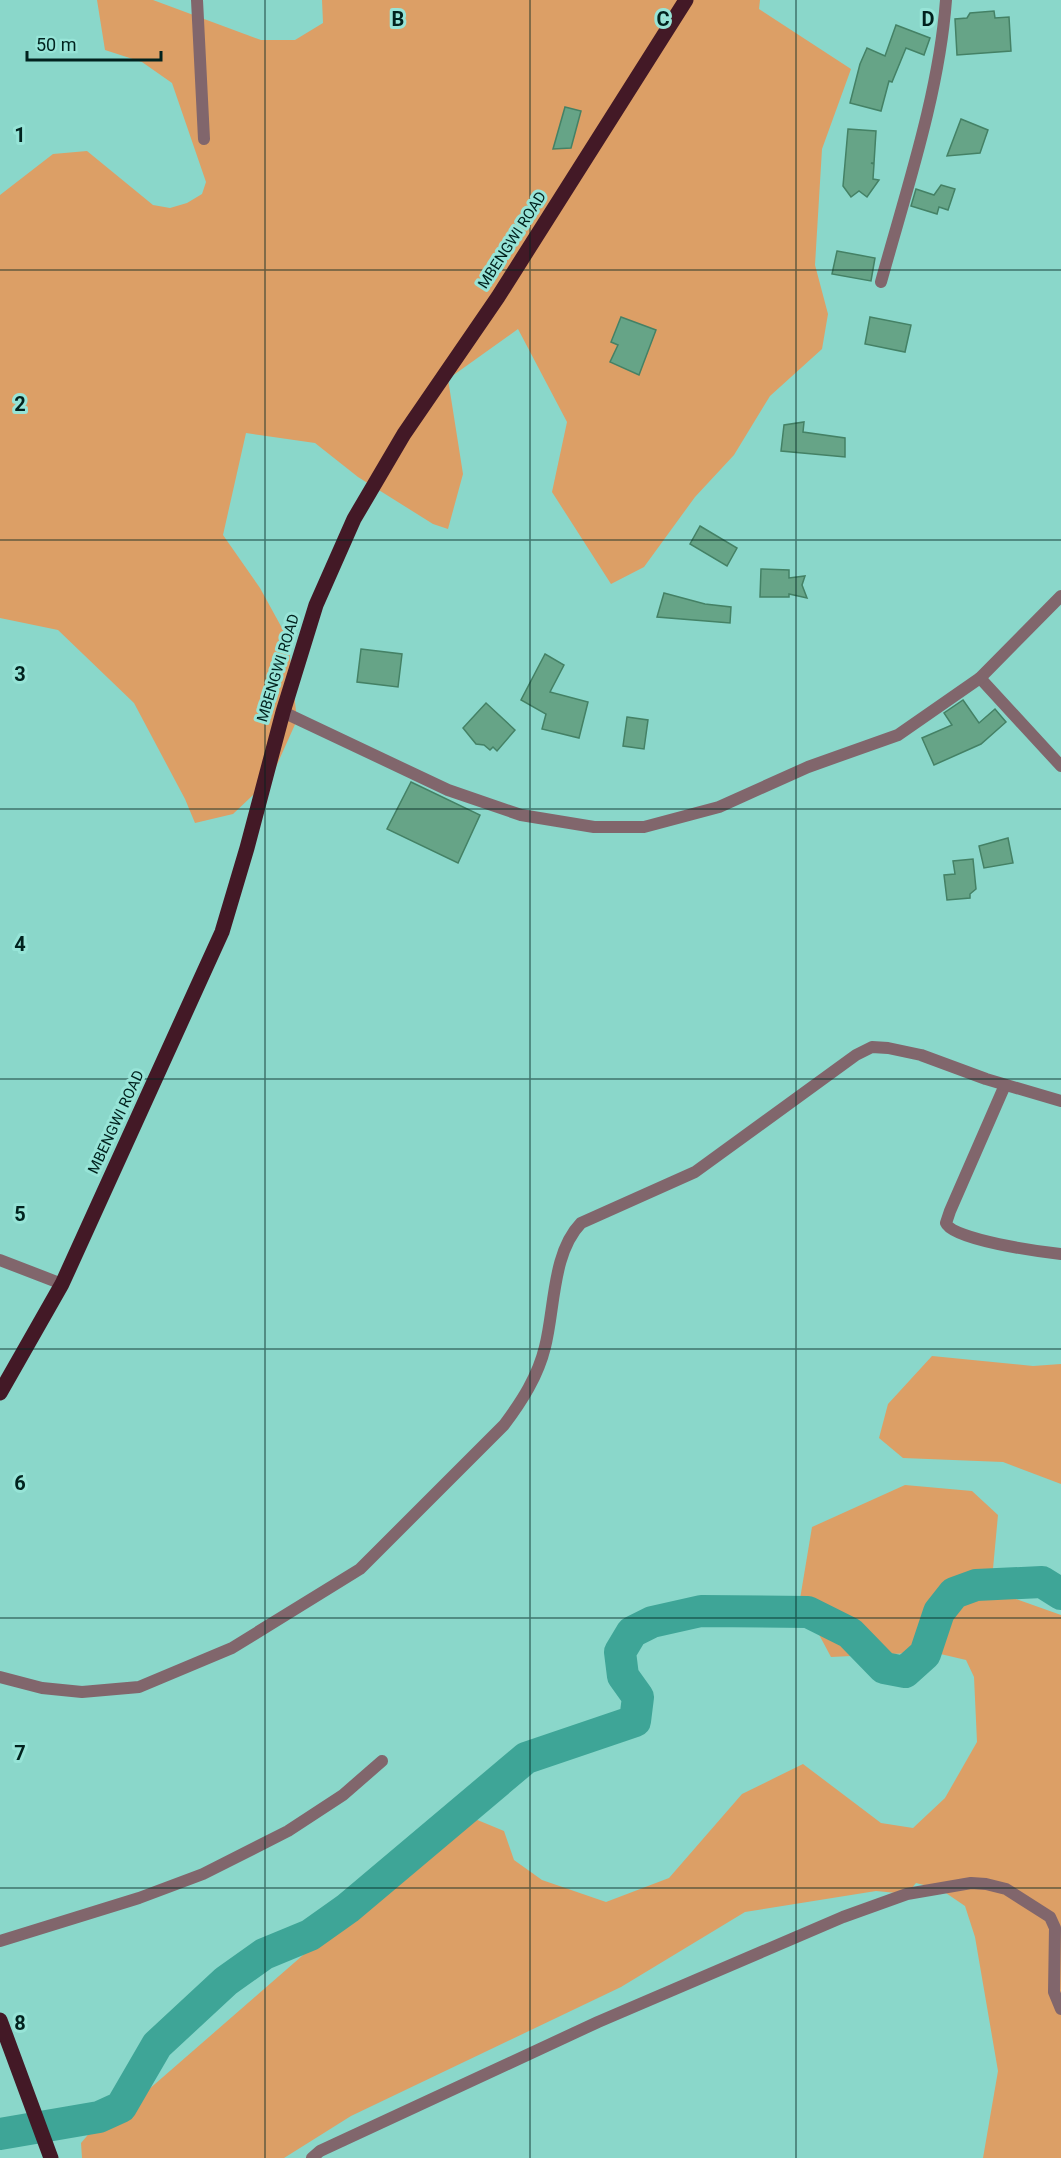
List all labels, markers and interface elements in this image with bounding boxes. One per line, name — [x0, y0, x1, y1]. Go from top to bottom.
text: B — [392, 7, 404, 31]
text: C — [656, 7, 670, 31]
text: D — [922, 7, 935, 31]
scale bar — [27, 24, 160, 62]
text: 50 m — [36, 34, 76, 55]
text: 1 — [14, 123, 26, 147]
street label: MBENGWI ROAD — [474, 188, 550, 292]
text: 2 — [14, 392, 26, 416]
street label: MBENGWI ROAD — [253, 612, 303, 724]
text: 3 — [14, 662, 26, 686]
text: 4 — [14, 932, 26, 956]
street label: MBENGWI ROAD — [84, 1067, 148, 1177]
text: 5 — [14, 1202, 26, 1226]
text: 6 — [14, 1471, 26, 1495]
text: 7 — [14, 1741, 26, 1765]
text: 8 — [14, 2011, 26, 2035]

